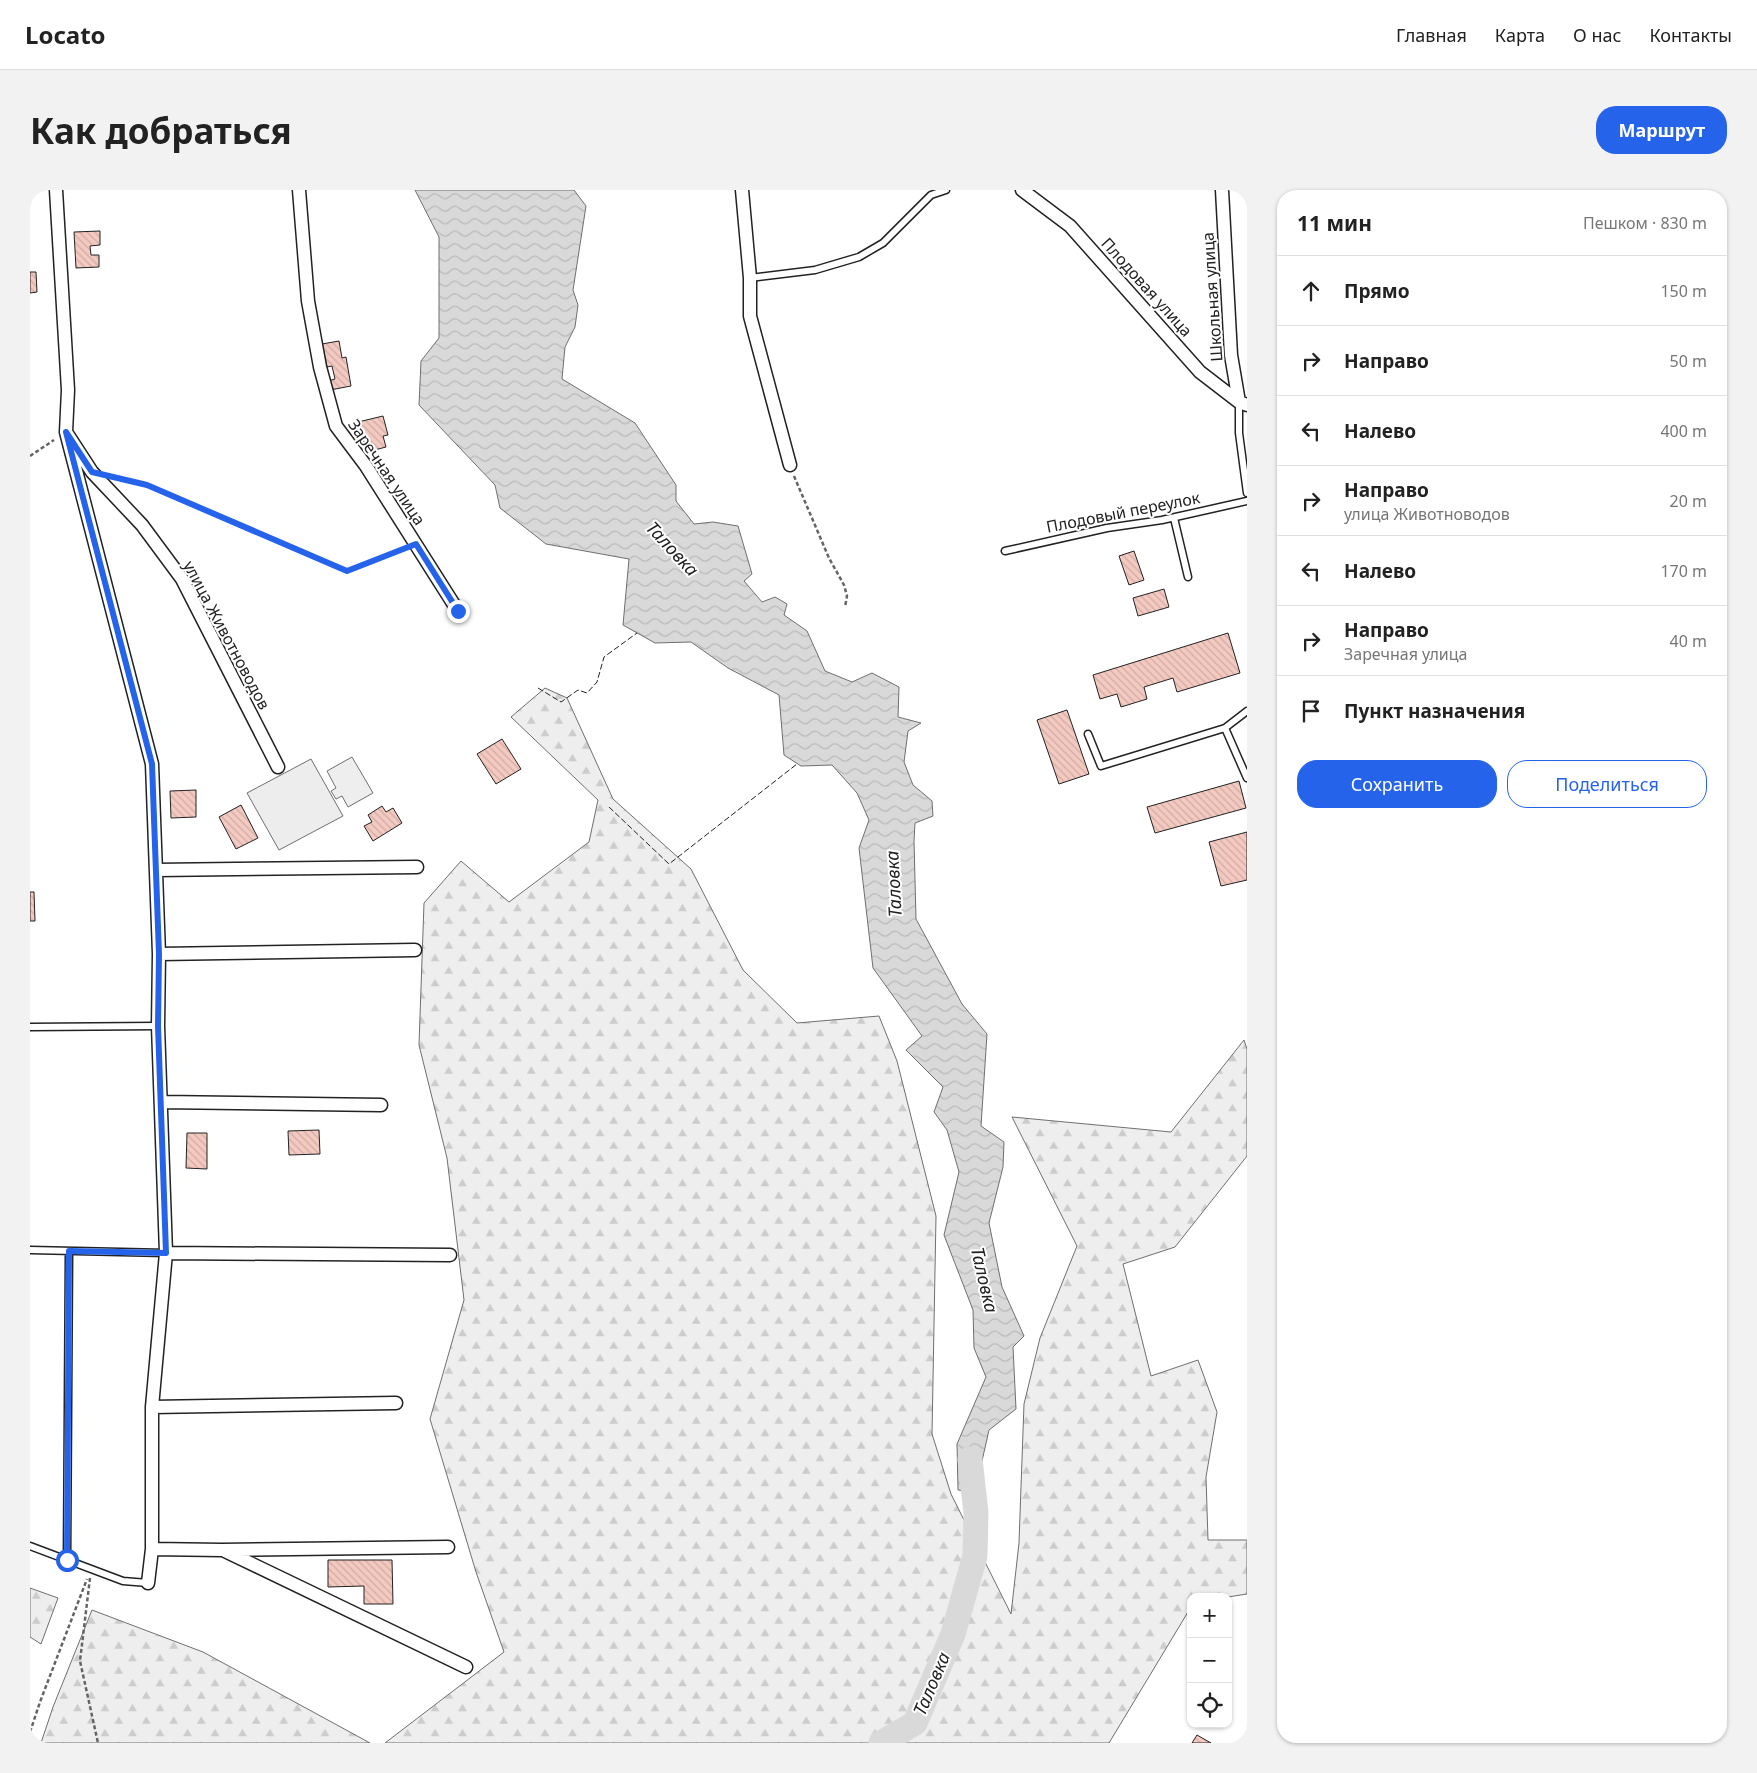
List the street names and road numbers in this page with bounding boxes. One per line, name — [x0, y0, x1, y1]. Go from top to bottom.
street label: Школьная улица — [1196, 231, 1228, 363]
street label: Плодовая улица — [1097, 233, 1197, 341]
street label: Заречная улица — [343, 415, 431, 529]
street label: Плодовый переулок — [1044, 486, 1202, 538]
street label: улица Животноводов — [178, 557, 276, 713]

